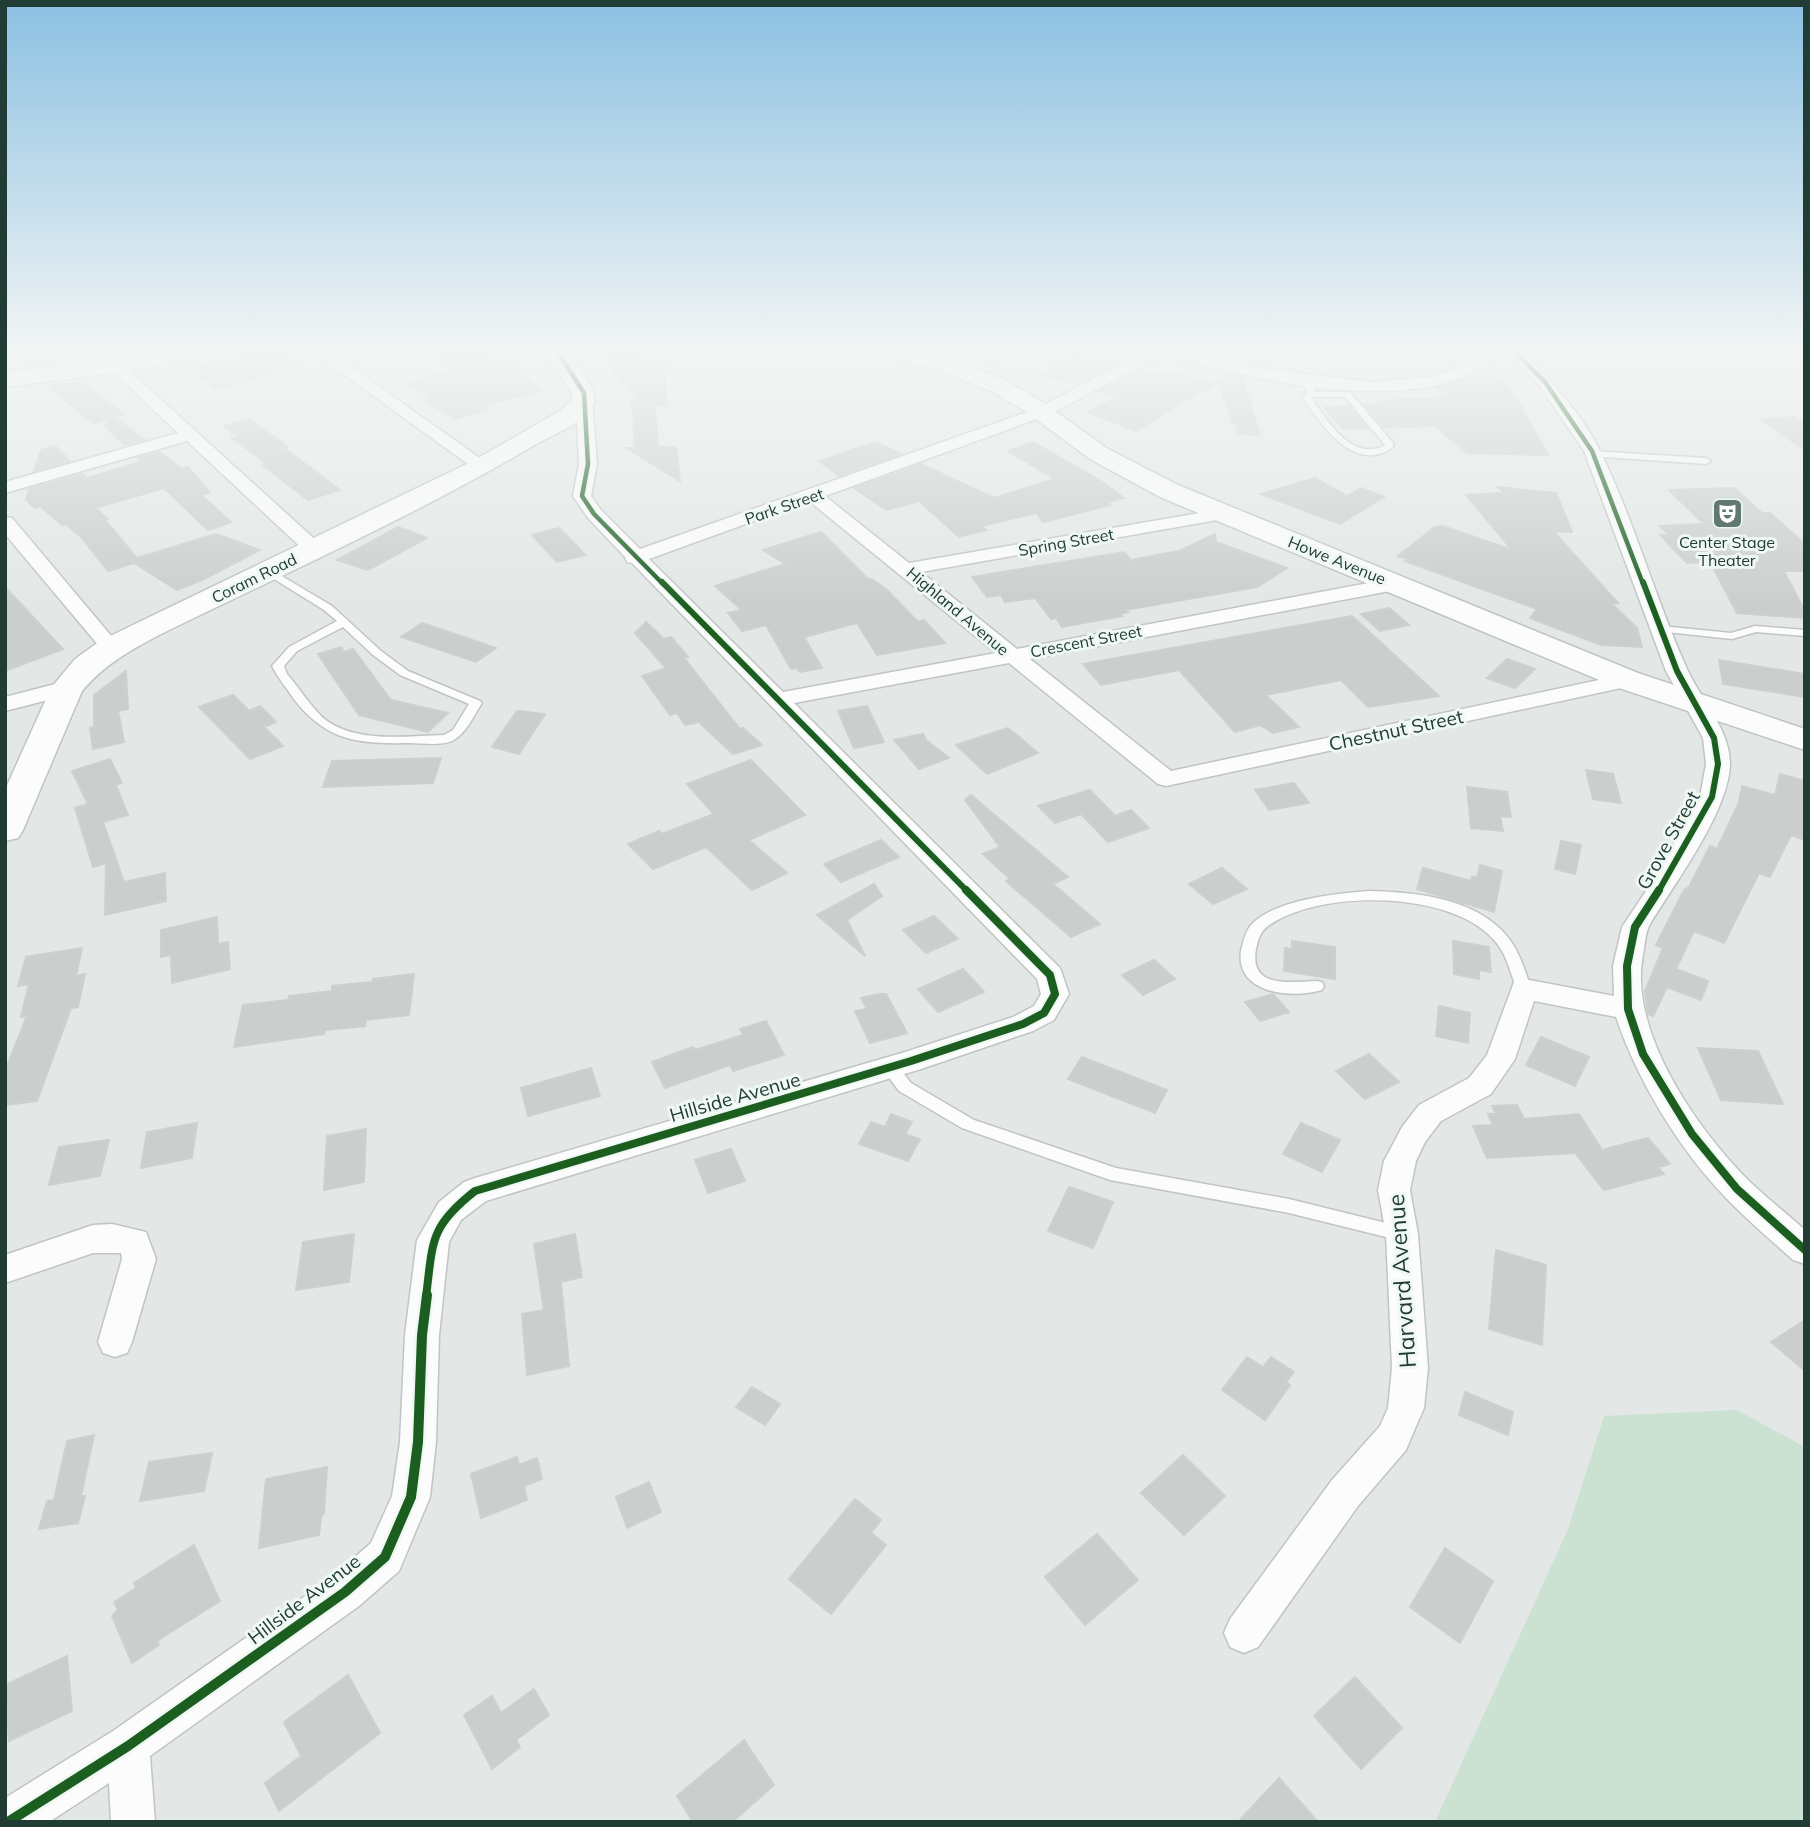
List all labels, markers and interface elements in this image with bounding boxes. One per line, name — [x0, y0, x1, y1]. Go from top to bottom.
street label: Park Street — [742, 483, 826, 529]
theatre icon: Center Stage Theater — [1710, 496, 1744, 530]
street label: Spring Street — [1017, 524, 1116, 560]
street label: Howe Avenue — [1285, 531, 1389, 589]
place label: Center Stage Theater — [1679, 532, 1775, 570]
street label: Coram Road — [208, 549, 300, 607]
street label: Highland Avenue — [903, 562, 1013, 660]
street label: Crescent Street — [1029, 620, 1144, 662]
street label: Chestnut Street — [1327, 704, 1466, 756]
street label: Grove Street — [1631, 786, 1705, 894]
street label: Hillside Avenue — [667, 1067, 803, 1127]
street label: Harvard Avenue — [1381, 1193, 1422, 1369]
street label: Hillside Avenue — [243, 1549, 365, 1649]

